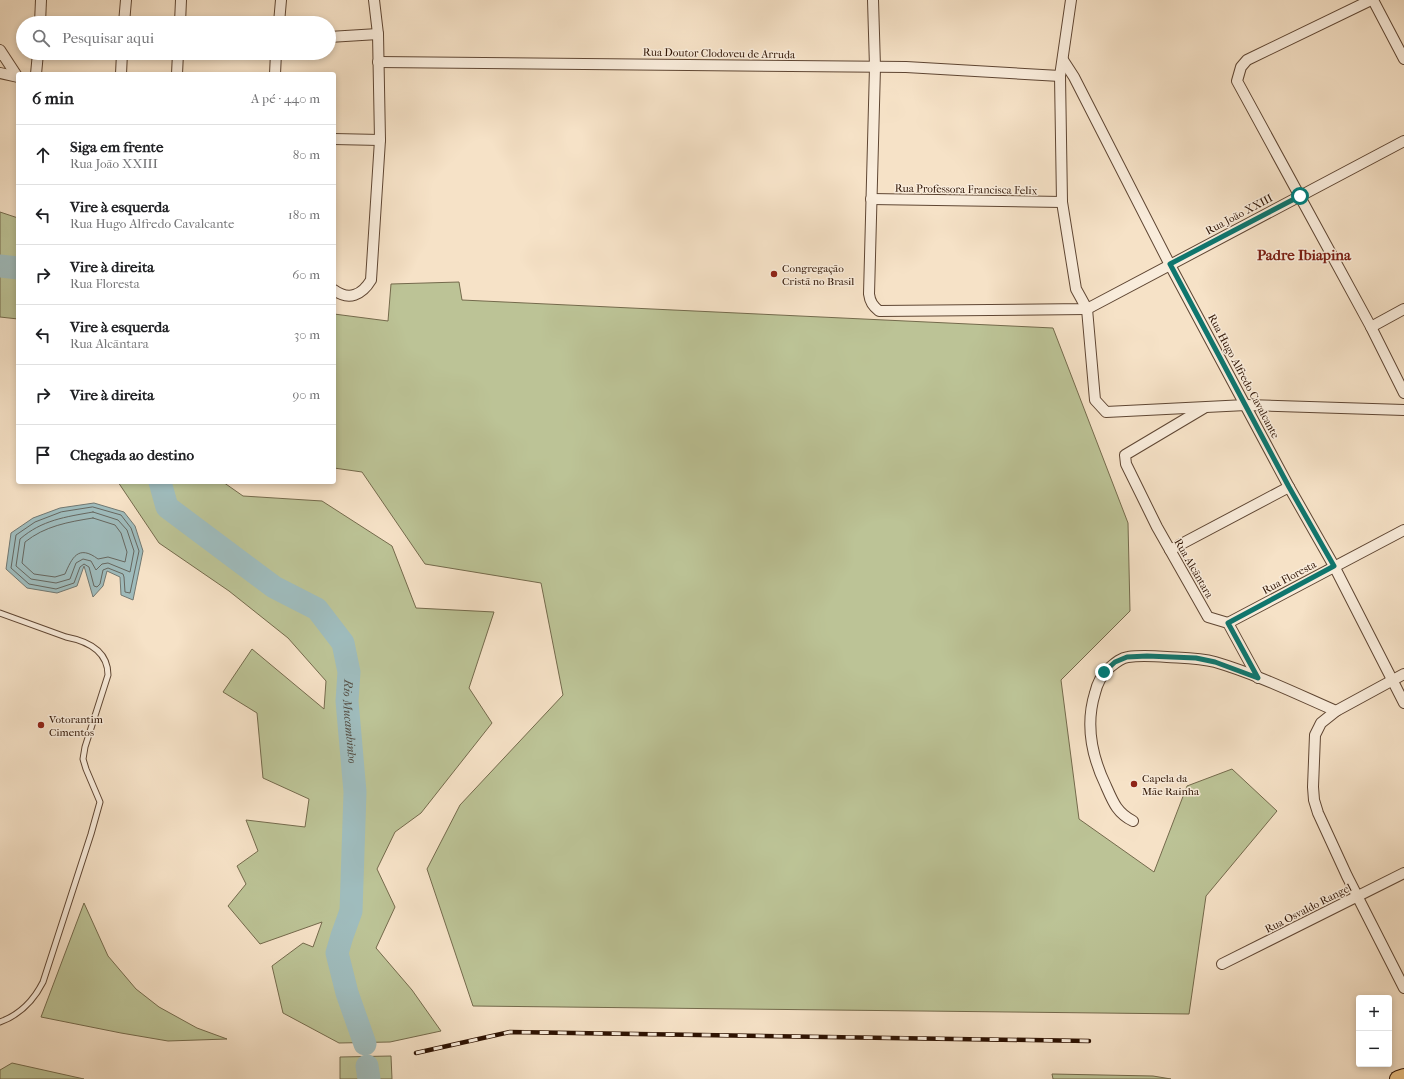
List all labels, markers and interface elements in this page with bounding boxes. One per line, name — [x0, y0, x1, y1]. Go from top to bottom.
search box — [16, 16, 336, 60]
icon: search — [30, 27, 52, 49]
text: Pesquisar aqui — [62, 29, 154, 47]
street label: Rua Doutor Clodoveu de Arruda — [643, 46, 796, 61]
text: 6 min — [32, 88, 74, 108]
text: A pé · 440 m — [251, 91, 320, 106]
text: Siga em frente — [70, 138, 163, 156]
icon: ahead — [32, 144, 54, 166]
text: 80 m — [293, 147, 320, 162]
text: Rua João XXIII — [70, 156, 158, 171]
street label: Rua Professora Francisca Felix — [895, 182, 1038, 197]
route start — [1291, 187, 1309, 205]
street label: Rua João XXIII — [1203, 191, 1276, 238]
text: Vire à esquerda — [70, 198, 169, 216]
icon: left — [32, 204, 54, 226]
text: 180 m — [288, 207, 320, 222]
text: Rua Hugo Alfredo Cavalcante — [70, 216, 235, 231]
district label: Padre Ibiapina — [1257, 246, 1352, 264]
text: Vire à direita — [70, 258, 154, 276]
place label: Congregação Cristã no Brasil — [782, 262, 854, 288]
icon: right — [32, 264, 54, 286]
text: 60 m — [292, 267, 320, 282]
marker: Congregação Cristã no Brasil — [769, 269, 779, 279]
text: Rua Floresta — [70, 276, 140, 291]
street label: Rua Hugo Alfredo Cavalcante — [1205, 312, 1282, 441]
text: Vire à esquerda — [70, 318, 169, 336]
icon: left — [32, 324, 54, 346]
text: 30 m — [294, 327, 320, 342]
text: Rua Alcãntara — [70, 336, 149, 351]
icon: right — [32, 384, 54, 406]
text: Vire à direita — [70, 386, 154, 404]
text: 90 m — [292, 387, 320, 402]
icon: arrive — [32, 444, 54, 466]
text: Chegada ao destino — [70, 446, 194, 464]
street label: Rua Alcãntara — [1171, 536, 1216, 601]
street label: Rua Floresta — [1260, 557, 1319, 597]
route end — [1095, 663, 1113, 681]
water label: Rio Mucambinho — [340, 678, 359, 764]
place label: Votorantim Cimentos — [48, 713, 104, 739]
marker: Votorantim Cimentos — [36, 720, 46, 730]
place label: Capela da Mãe Rainha — [1142, 772, 1200, 798]
marker: Capela da Mãe Rainha — [1129, 779, 1139, 789]
street label: Rua Osvaldo Rangel — [1263, 881, 1354, 936]
map controls — [1356, 995, 1392, 1067]
button: + — [1356, 995, 1392, 1031]
button: − — [1356, 1031, 1392, 1067]

